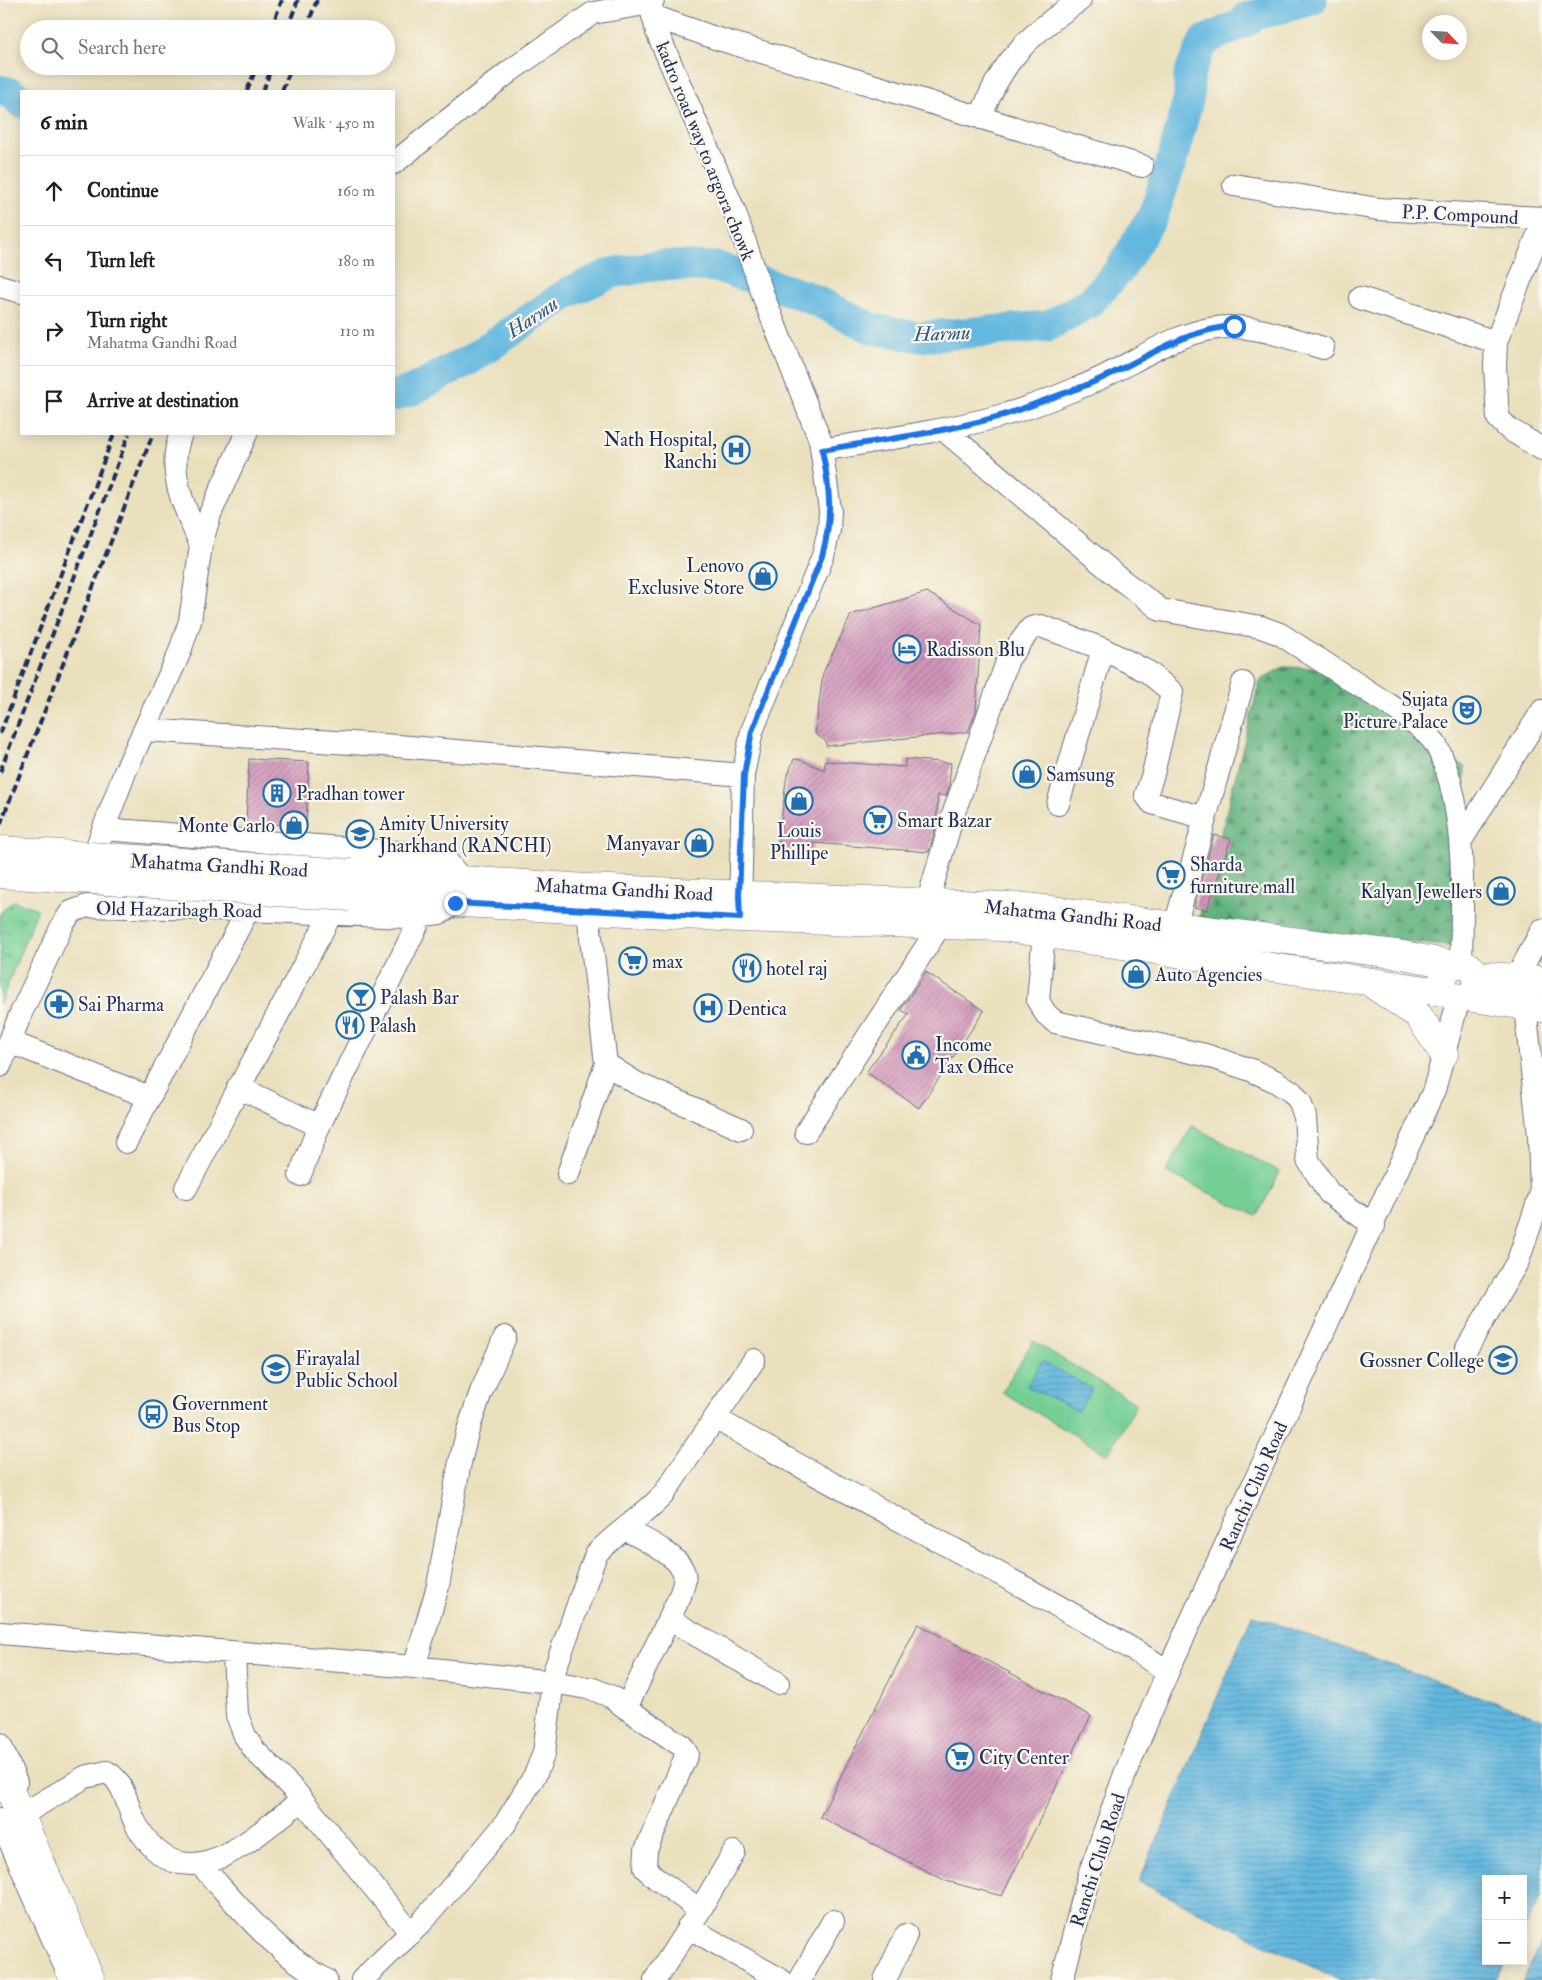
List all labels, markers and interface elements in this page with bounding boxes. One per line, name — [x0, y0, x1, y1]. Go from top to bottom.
north arrow — [1422, 15, 1467, 60]
search box — [20, 20, 395, 75]
icon: search — [38, 34, 66, 62]
text: Search here — [78, 36, 166, 60]
street label: kadro road way to argora chowk — [650, 38, 760, 264]
text: 6 min — [40, 109, 88, 136]
text: Walk · 450 m — [292, 113, 375, 133]
icon: ahead — [40, 177, 68, 205]
text: Continue — [87, 179, 158, 203]
text: 160 m — [337, 181, 375, 201]
street label: P.P. Compound — [1401, 200, 1520, 231]
icon: left — [40, 247, 68, 275]
text: Turn left — [87, 249, 155, 273]
text: 180 m — [338, 251, 375, 271]
water label: Harmu — [501, 291, 563, 344]
text: Turn right — [87, 309, 167, 333]
route start — [1223, 315, 1246, 338]
icon: right — [40, 317, 68, 345]
water label: Harmu — [912, 320, 971, 347]
text: 110 m — [340, 321, 375, 341]
text: Mahatma Gandhi Road — [87, 333, 237, 353]
icon: arrive — [40, 387, 68, 415]
text: Arrive at destination — [87, 389, 239, 413]
place label: Nath Hospital, Ranchi — [604, 428, 717, 474]
hospital icon: Nath Hospital, Ranchi — [721, 435, 751, 465]
place label: Lenovo Exclusive Store — [628, 554, 744, 600]
shop icon: Lenovo Exclusive Store — [748, 561, 778, 591]
hotel icon: Radisson Blu — [892, 634, 922, 664]
place label: Radisson Blu — [926, 638, 1025, 662]
place label: Sujata Picture Palace — [1343, 688, 1448, 734]
theatre icon: Sujata Picture Palace — [1452, 695, 1482, 725]
shop icon: Samsung — [1012, 759, 1042, 789]
place label: Samsung — [1046, 763, 1115, 787]
building icon: Pradhan tower — [262, 778, 292, 808]
place label: Pradhan tower — [296, 782, 405, 806]
shop icon: Louis Phillipe — [784, 786, 814, 816]
supermarket icon: Smart Bazar — [863, 805, 893, 835]
place label: Smart Bazar — [897, 809, 992, 833]
shop icon: Monte Carlo — [279, 810, 309, 840]
place label: Amity University Jharkhand (RANCHI) — [378, 812, 551, 858]
place label: Monte Carlo — [177, 814, 275, 838]
school or university icon: Amity University Jharkhand (RANCHI) — [345, 819, 375, 849]
place label: Louis Phillipe — [770, 819, 828, 866]
shop icon: Manyavar — [684, 828, 714, 858]
place label: Manyavar — [606, 832, 680, 856]
street label: Mahatma Gandhi Road — [129, 849, 309, 883]
place label: Sharda furniture mall — [1190, 853, 1295, 899]
supermarket icon: Sharda furniture mall — [1156, 860, 1186, 890]
street label: Mahatma Gandhi Road — [534, 873, 714, 907]
shop icon: Kalyan Jewellers — [1486, 876, 1516, 906]
place label: Kalyan Jewellers — [1360, 880, 1482, 904]
route end — [444, 892, 467, 915]
street label: Mahatma Gandhi Road — [983, 895, 1163, 937]
street label: Old Hazaribagh Road — [96, 897, 263, 923]
supermarket icon: max — [618, 946, 648, 976]
place label: max — [652, 950, 684, 974]
restaurant icon: hotel raj — [732, 953, 762, 983]
place label: hotel raj — [766, 957, 827, 981]
shop icon: Auto Agencies — [1121, 959, 1151, 989]
place label: Auto Agencies — [1154, 963, 1262, 987]
bar icon: Palash Bar — [346, 982, 376, 1012]
place label: Palash Bar — [380, 986, 459, 1010]
pharmacy icon: Sai Pharma — [44, 989, 74, 1019]
place label: Sai Pharma — [78, 993, 164, 1017]
hospital icon: Dentica — [693, 993, 723, 1023]
place label: Dentica — [727, 997, 787, 1021]
restaurant icon: Palash — [335, 1010, 365, 1040]
place label: Palash — [369, 1014, 417, 1038]
place label: Income Tax Office — [935, 1033, 1014, 1079]
public building icon: Income Tax Office — [901, 1040, 931, 1070]
school or university icon: Gossner College — [1488, 1345, 1518, 1375]
place label: Firayalal Public School — [295, 1347, 398, 1393]
place label: Gossner College — [1359, 1349, 1484, 1373]
school or university icon: Firayalal Public School — [261, 1354, 291, 1384]
place label: Government Bus Stop — [172, 1392, 268, 1439]
bus stop icon: Government Bus Stop — [138, 1399, 168, 1429]
street label: Ranchi Club Road — [1215, 1417, 1293, 1555]
supermarket icon: City Center — [945, 1742, 975, 1772]
place label: City Center — [979, 1746, 1069, 1770]
street label: Ranchi Club Road — [1065, 1790, 1131, 1930]
map controls — [1482, 1875, 1527, 1965]
button: + — [1482, 1875, 1527, 1920]
button: − — [1482, 1920, 1527, 1965]

